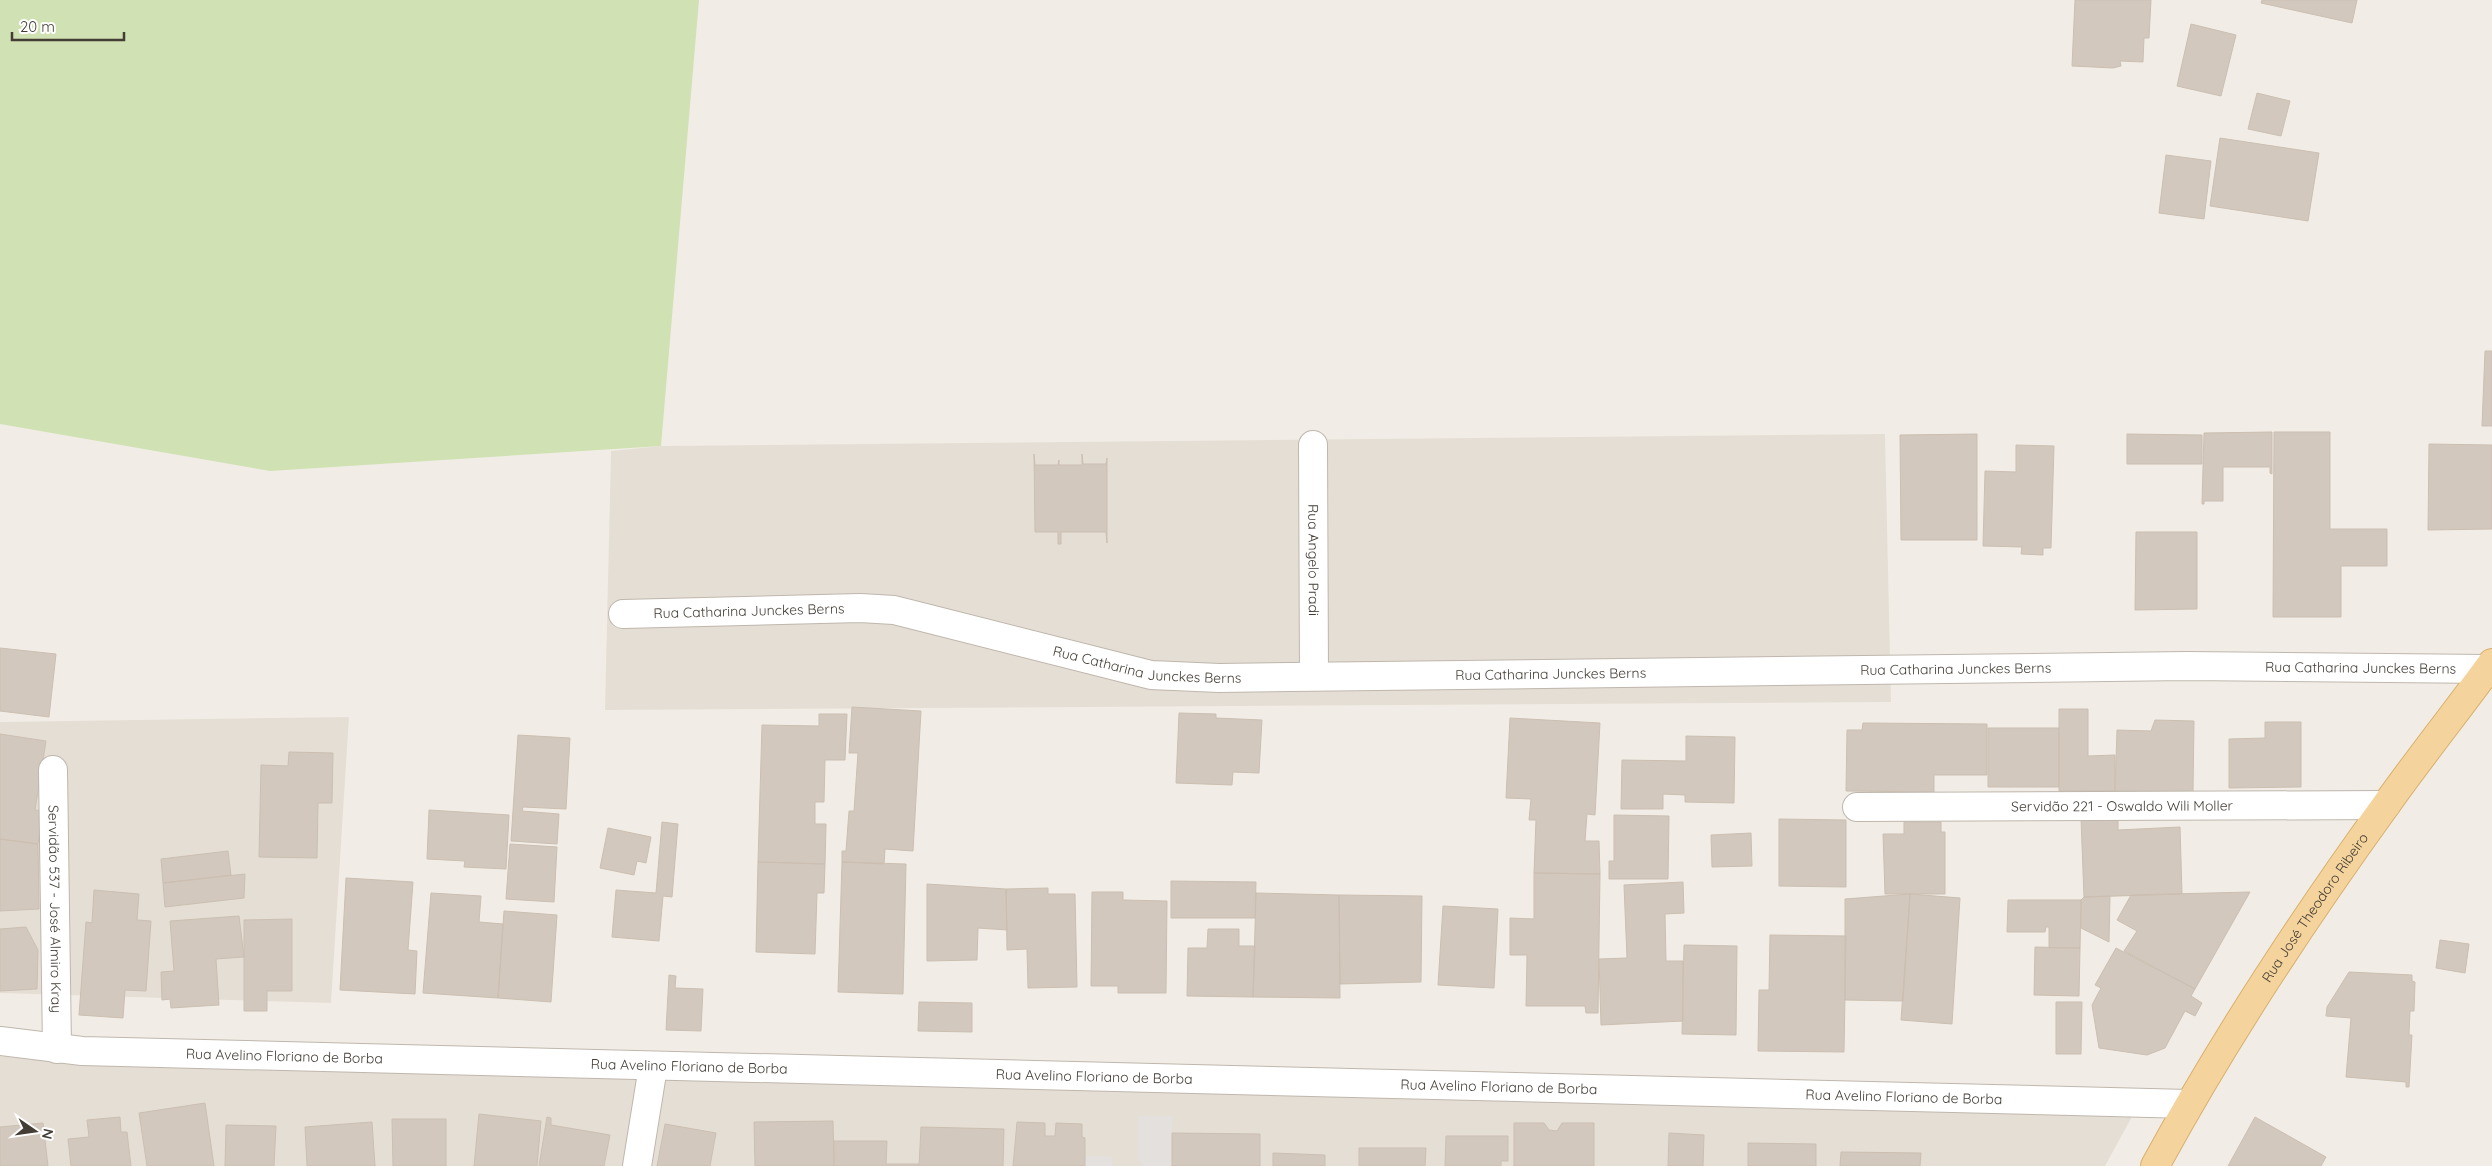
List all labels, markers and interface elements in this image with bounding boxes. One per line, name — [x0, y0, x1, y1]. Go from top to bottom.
scale bar — [12, 10, 125, 42]
text: 20 m — [20, 17, 55, 36]
street label: Rua Angelo Pradi — [1304, 504, 1323, 616]
street label: Rua Catharina Junckes Berns — [653, 599, 845, 622]
street label: Rua Catharina Junckes Berns — [1051, 642, 1241, 687]
street label: Rua Catharina Junckes Berns — [2265, 658, 2456, 678]
street label: Rua Catharina Junckes Berns — [1860, 659, 2051, 679]
street label: Rua Catharina Junckes Berns — [1455, 664, 1646, 684]
street label: Servidão 221 - Oswaldo Wili Moller — [2011, 797, 2234, 815]
street label: Servidão 537 - José Almiro Kray — [45, 805, 65, 1013]
street label: Rua José Theodoro Ribeiro — [2258, 829, 2372, 986]
street label: Rua Avelino Floriano de Borba — [186, 1045, 383, 1068]
street label: Rua Avelino Floriano de Borba — [590, 1055, 788, 1078]
street label: Rua Avelino Floriano de Borba — [995, 1065, 1193, 1088]
street label: Rua Avelino Floriano de Borba — [1400, 1075, 1598, 1098]
street label: Rua Avelino Floriano de Borba — [1805, 1085, 2003, 1108]
north arrow — [10, 1106, 60, 1156]
text: N — [38, 1127, 58, 1141]

